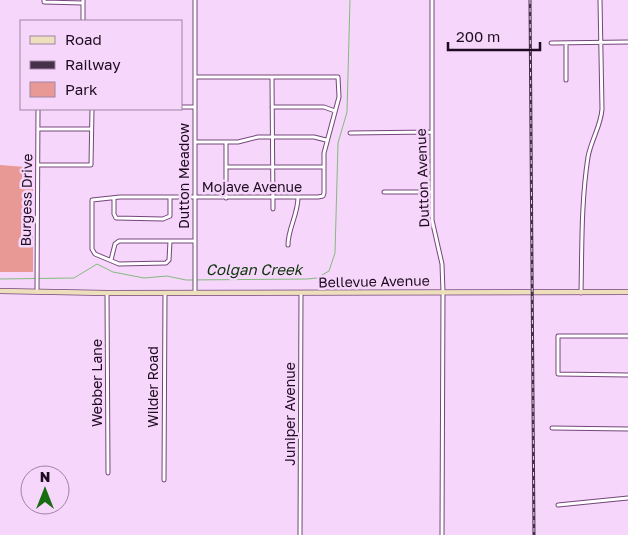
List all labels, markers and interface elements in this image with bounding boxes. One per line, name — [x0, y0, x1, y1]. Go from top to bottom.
legend — [20, 20, 182, 110]
scale bar — [448, 20, 540, 52]
text: 200 m — [456, 27, 500, 45]
text: Road — [65, 30, 102, 48]
text: Railway — [65, 55, 121, 73]
text: Park — [65, 80, 98, 98]
street label: Dutton Meadow — [175, 123, 192, 229]
street label: Dutton Avenue — [412, 128, 432, 228]
street label: Burgess Drive — [17, 153, 35, 247]
street label: Mojave Avenue — [202, 178, 302, 195]
water label: Colgan Creek — [206, 260, 304, 279]
street label: Bellevue Avenue — [318, 272, 430, 290]
street label: Webber Lane — [88, 339, 105, 427]
street label: Wilder Road — [144, 346, 161, 428]
street label: Juniper Avenue — [281, 362, 298, 466]
north arrow — [20, 465, 70, 515]
text: N — [40, 468, 50, 485]

